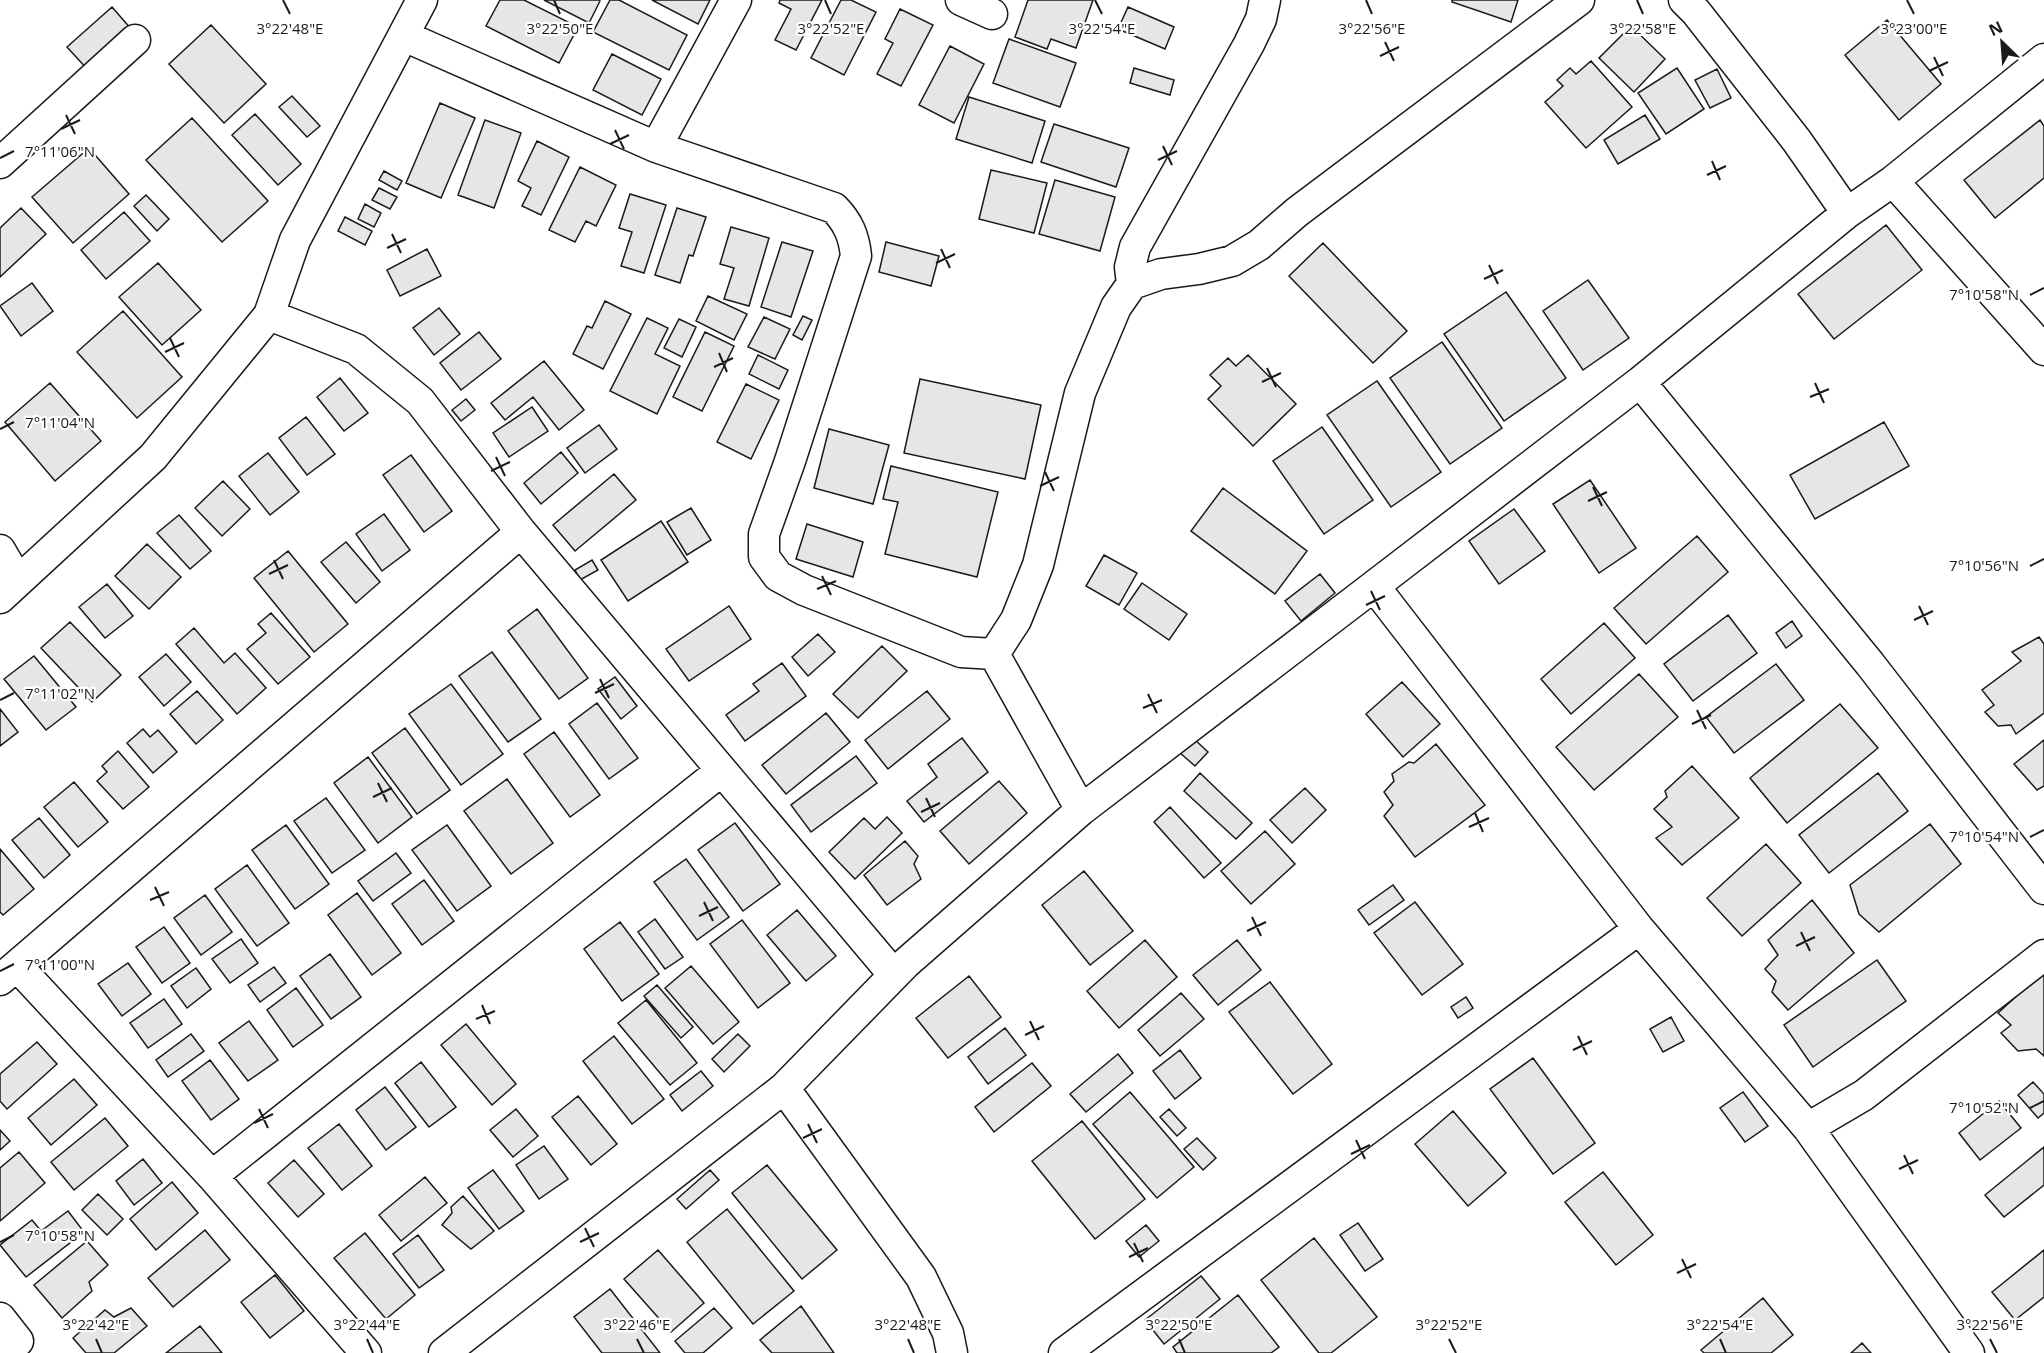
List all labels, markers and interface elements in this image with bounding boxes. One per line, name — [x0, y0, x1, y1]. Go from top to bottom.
north arrow — [1972, 12, 2032, 72]
text: N — [1985, 16, 2006, 41]
text: 3°22'48"E — [257, 18, 323, 38]
text: 3°22'50"E — [527, 18, 593, 38]
text: 3°22'52"E — [798, 18, 864, 38]
text: 3°22'54"E — [1069, 18, 1135, 38]
text: 3°22'56"E — [1339, 18, 1405, 38]
text: 3°22'58"E — [1610, 18, 1676, 38]
text: 3°23'00"E — [1881, 18, 1947, 38]
text: 7°11'06"N — [25, 141, 95, 161]
text: 7°10'58"N — [1949, 284, 2019, 304]
text: 7°11'04"N — [25, 412, 95, 432]
text: 7°10'56"N — [1949, 555, 2019, 575]
text: 7°11'02"N — [25, 683, 95, 703]
text: 7°10'54"N — [1949, 826, 2019, 846]
text: 7°11'00"N — [25, 954, 95, 974]
text: 7°10'52"N — [1949, 1097, 2019, 1117]
text: 7°10'58"N — [25, 1225, 95, 1245]
text: 3°22'42"E — [63, 1314, 129, 1334]
text: 3°22'44"E — [334, 1314, 400, 1334]
text: 3°22'46"E — [604, 1314, 670, 1334]
text: 3°22'48"E — [875, 1314, 941, 1334]
text: 3°22'50"E — [1146, 1314, 1212, 1334]
text: 3°22'52"E — [1416, 1314, 1482, 1334]
text: 3°22'54"E — [1687, 1314, 1753, 1334]
text: 3°22'56"E — [1957, 1314, 2023, 1334]

